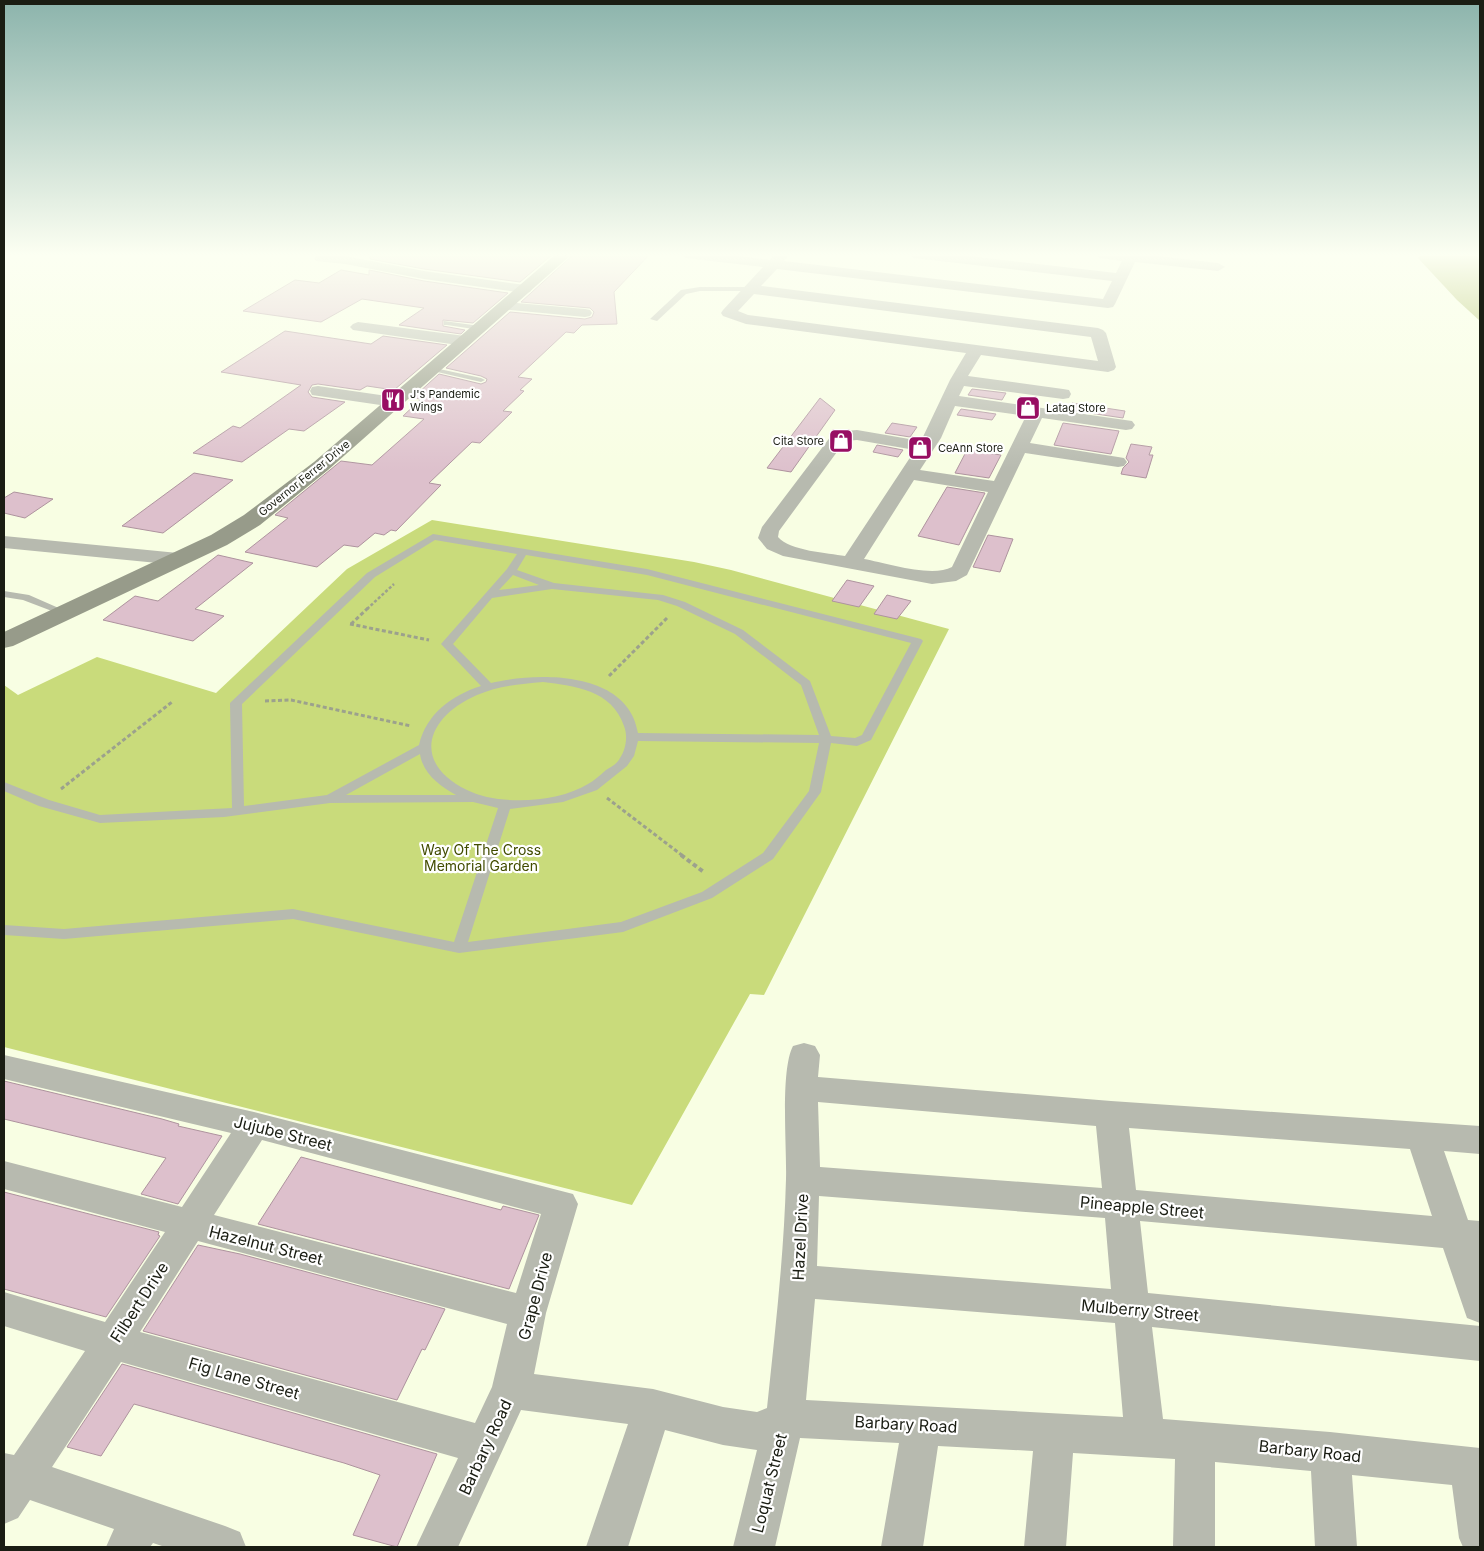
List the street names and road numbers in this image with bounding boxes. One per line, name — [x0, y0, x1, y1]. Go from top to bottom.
street label: Governor Ferrer Drive — [256, 437, 352, 519]
street label: Jujube Street — [232, 1111, 334, 1155]
street label: Pineapple Street — [1079, 1192, 1205, 1222]
street label: Hazel Drive — [788, 1193, 812, 1281]
street label: Hazelnut Street — [207, 1221, 325, 1269]
street label: Grape Drive — [514, 1250, 556, 1342]
street label: Filbert Drive — [106, 1258, 172, 1346]
street label: Mulberry Street — [1080, 1295, 1200, 1325]
street label: Fig Lane Street — [186, 1353, 302, 1403]
street label: Barbary Road — [454, 1396, 516, 1498]
street label: Barbary Road — [854, 1411, 958, 1437]
street label: Loquat Street — [747, 1431, 791, 1535]
street label: Barbary Road — [1258, 1436, 1362, 1466]

